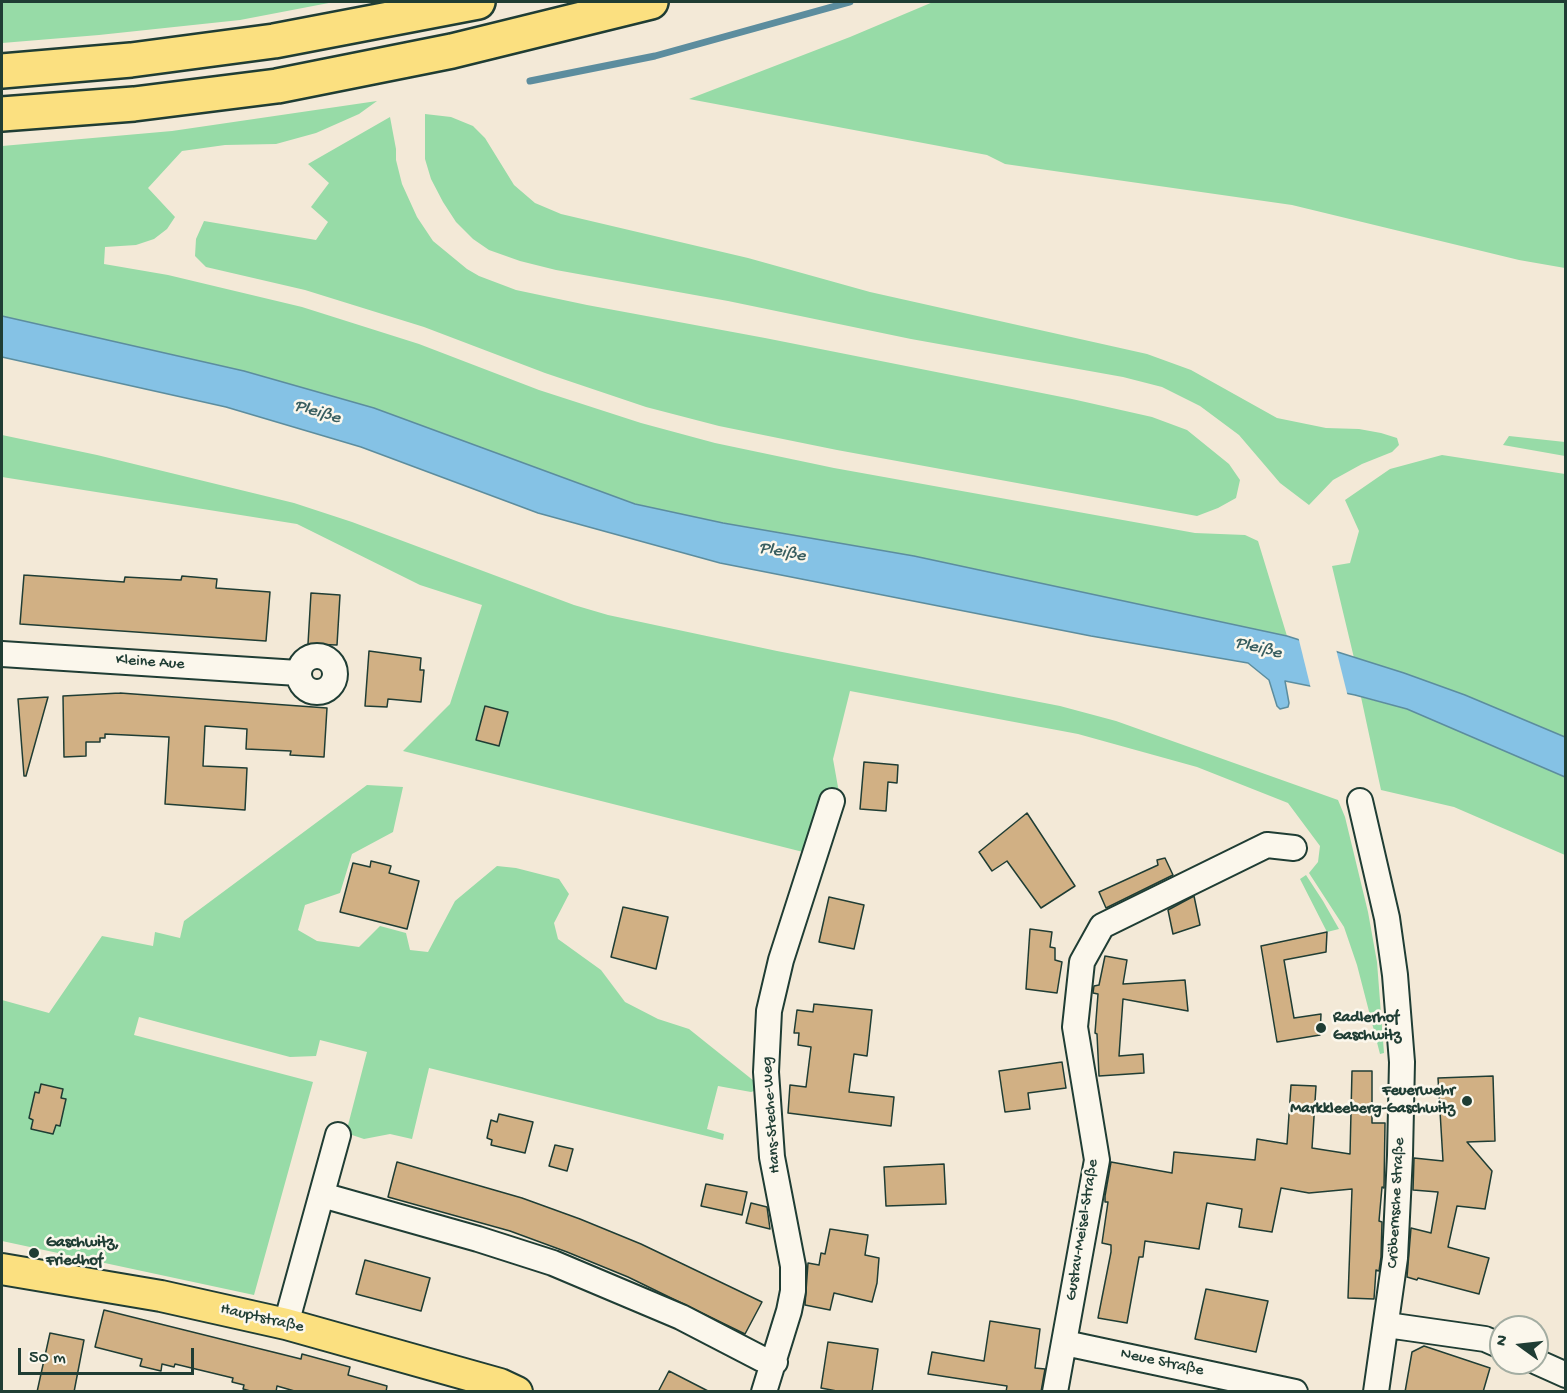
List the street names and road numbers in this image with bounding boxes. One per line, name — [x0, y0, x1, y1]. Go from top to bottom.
street label: Kleine Aue — [115, 651, 185, 675]
street label: Hans-Steche-Weg — [758, 1056, 786, 1174]
street label: Cröbernsche Straße — [1384, 1137, 1410, 1269]
street label: Gustav-Meisel-Straße — [1062, 1158, 1104, 1302]
street label: Hauptstraße — [218, 1300, 306, 1338]
street label: Neue Straße — [1119, 1345, 1205, 1381]

